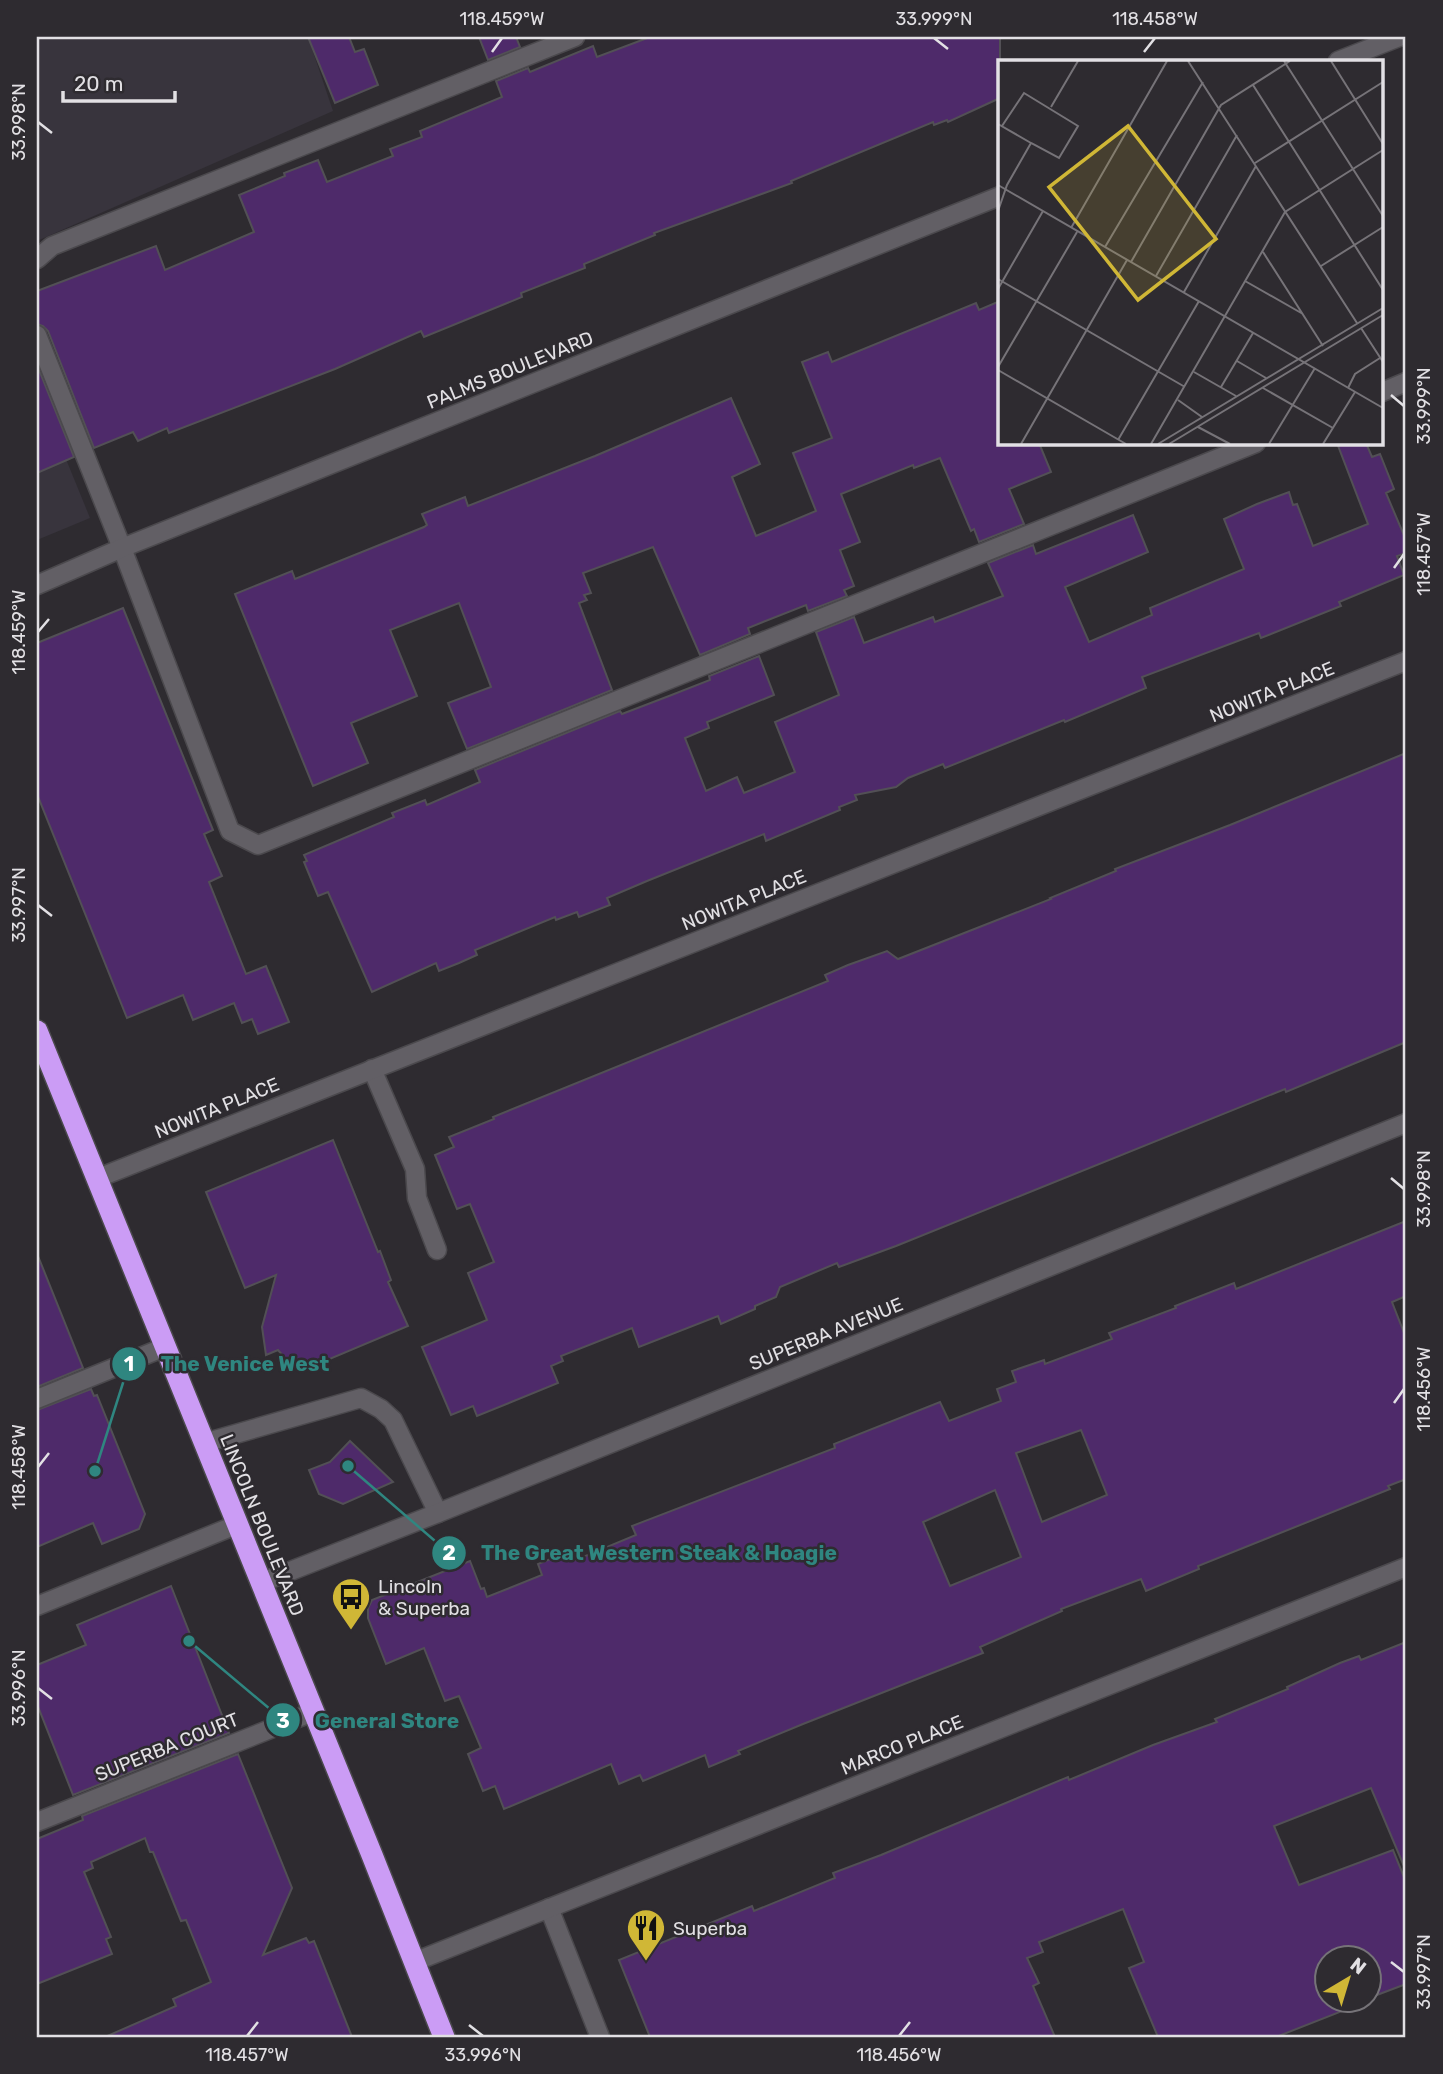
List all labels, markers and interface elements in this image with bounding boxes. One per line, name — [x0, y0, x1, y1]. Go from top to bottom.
text: 118.459°W — [460, 8, 544, 30]
text: 33.999°N — [896, 8, 972, 30]
text: 118.458°W — [1112, 8, 1198, 30]
scale bar — [63, 60, 175, 104]
inset map — [998, 60, 1384, 444]
text: 20 m — [74, 71, 123, 96]
text: 33.998°N — [8, 83, 30, 161]
street label: PALMS BOULEVARD — [424, 326, 596, 414]
text: 33.999°N — [1413, 368, 1435, 444]
text: 118.457°W — [1413, 512, 1435, 596]
text: 118.459°W — [8, 590, 30, 674]
street label: NOWITA PLACE — [1206, 657, 1338, 727]
street label: NOWITA PLACE — [678, 865, 810, 935]
text: 33.997°N — [8, 867, 30, 943]
street label: NOWITA PLACE — [151, 1073, 283, 1143]
text: 33.998°N — [1413, 1150, 1435, 1228]
street label: SUPERBA AVENUE — [746, 1293, 906, 1375]
callout: The Venice West — [111, 1343, 344, 1385]
text: 118.456°W — [1413, 1346, 1435, 1432]
text: 1 — [124, 1351, 134, 1376]
text: The Venice West — [161, 1351, 329, 1376]
text: 118.458°W — [8, 1424, 30, 1510]
street label: LINCOLN BOULEVARD — [215, 1431, 309, 1619]
callout: The Great Western Steak & Hoagie — [432, 1532, 851, 1574]
text: 2 — [442, 1540, 456, 1565]
text: The Great Western Steak & Hoagie — [481, 1540, 837, 1565]
place label: Lincoln & Superba — [378, 1575, 470, 1620]
bus stop icon: Lincoln & Superba — [330, 1576, 372, 1631]
text: 33.996°N — [8, 1650, 30, 1726]
callout: General Store — [265, 1699, 473, 1741]
street label: SUPERBA COURT — [92, 1708, 242, 1786]
text: 3 — [276, 1708, 290, 1733]
text: General Store — [315, 1708, 459, 1733]
street label: MARCO PLACE — [837, 1710, 967, 1780]
restaurant icon: Superba — [625, 1907, 667, 1962]
place label: Superba — [673, 1917, 747, 1940]
text: 33.997°N — [1413, 1934, 1435, 2010]
north arrow — [1314, 1944, 1384, 2014]
text: N — [1346, 1953, 1371, 1979]
text: 118.457°W — [205, 2044, 289, 2066]
text: 33.996°N — [445, 2044, 521, 2066]
text: 118.456°W — [856, 2044, 942, 2066]

